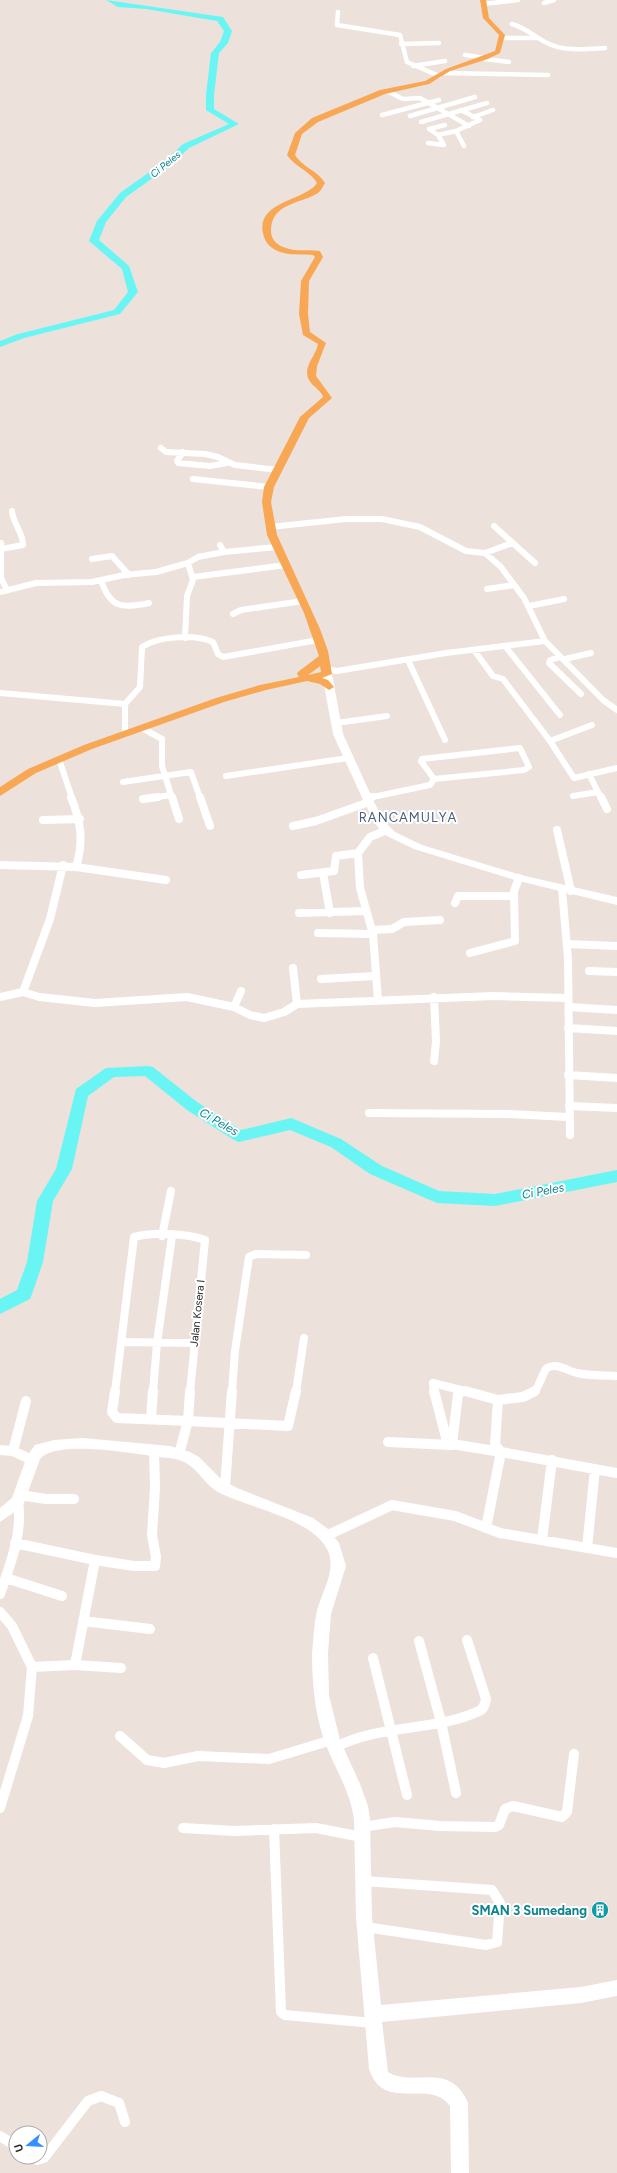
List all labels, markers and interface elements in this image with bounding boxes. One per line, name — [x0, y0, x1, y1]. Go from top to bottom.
water label: Ci Peles — [147, 148, 183, 181]
district label: RANCAMULYA — [359, 810, 457, 825]
water label: Ci Peles — [197, 1105, 241, 1139]
water label: Ci Peles — [521, 1180, 566, 1202]
street label: Jalan Kosera I — [188, 1279, 207, 1347]
building icon: SMAN 3 Sumedang — [590, 1900, 610, 1920]
place label: SMAN 3 Sumedang — [472, 1903, 587, 1918]
north arrow — [8, 2125, 48, 2165]
text: U — [12, 2142, 26, 2154]

